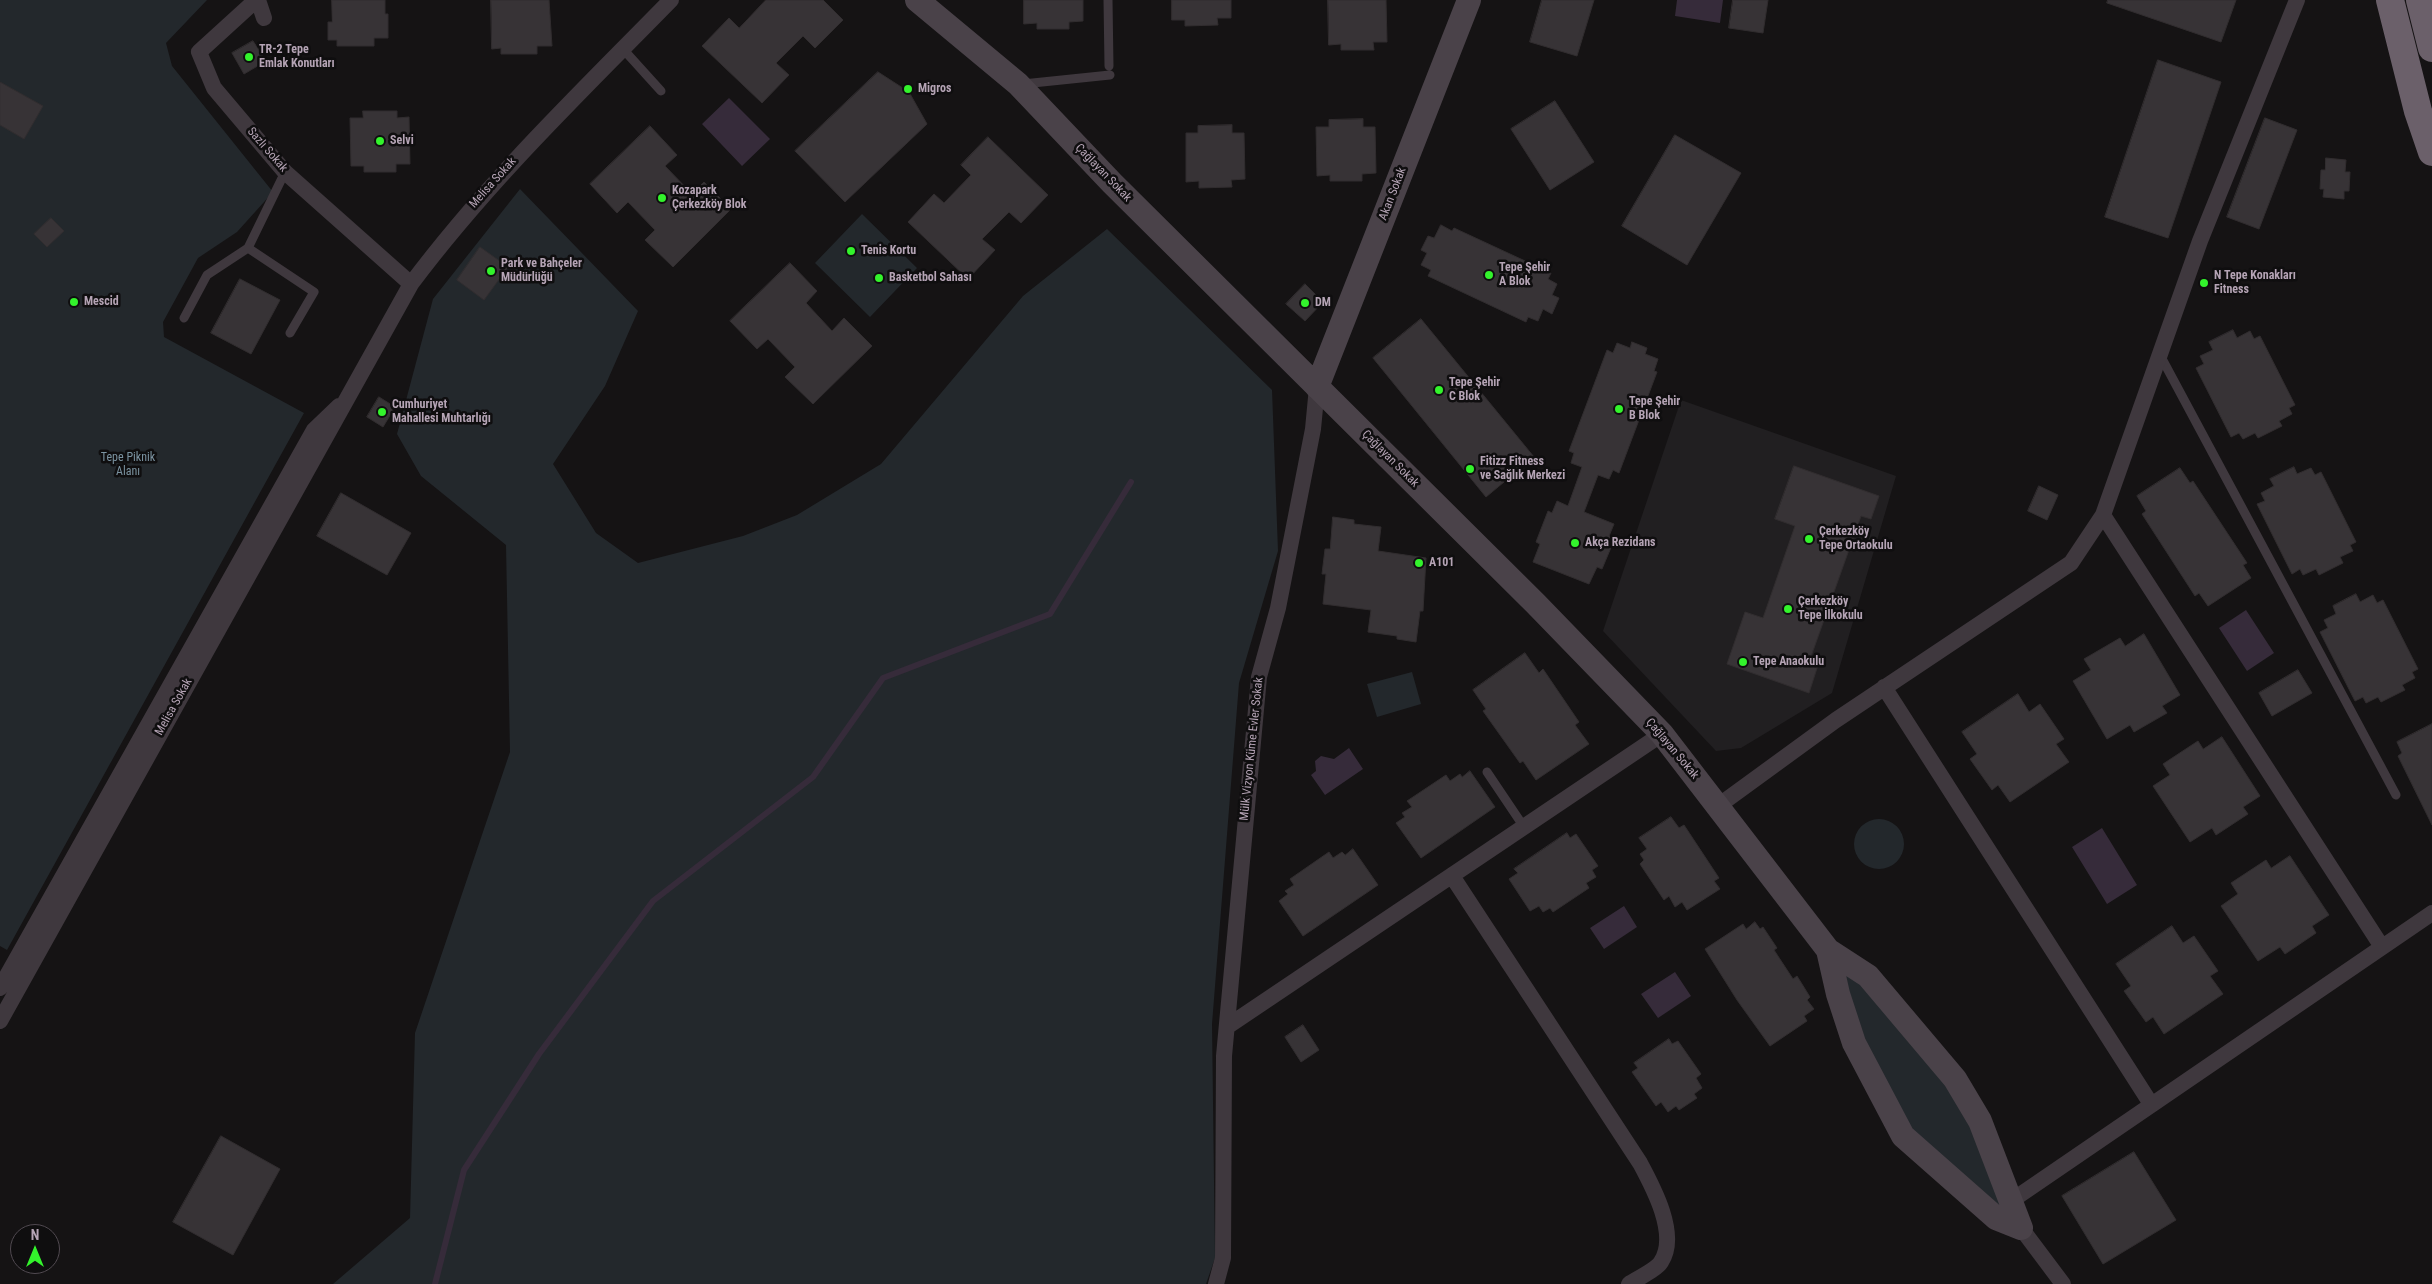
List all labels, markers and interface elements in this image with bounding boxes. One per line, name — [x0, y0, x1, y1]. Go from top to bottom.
place label: TR-2 Tepe Emlak Konutları — [259, 43, 335, 71]
marker: TR-2 Tepe Emlak Konutları — [243, 51, 255, 63]
place label: Migros — [918, 82, 951, 96]
marker: Migros — [902, 83, 914, 95]
street label: Sazlı Sokak — [244, 125, 290, 175]
place label: Selvi — [390, 134, 414, 148]
marker: Selvi — [374, 135, 386, 147]
street label: Çağlayan Sokak — [1072, 141, 1134, 205]
street label: Melisa Sokak — [467, 155, 519, 211]
street label: Akan Sokak — [1376, 166, 1410, 222]
place label: Kozapark Çerkezköy Blok — [672, 184, 747, 212]
marker: Kozapark Çerkezköy Blok — [656, 192, 668, 204]
place label: Tenis Kortu — [861, 244, 916, 258]
marker: Tenis Kortu — [845, 245, 857, 257]
place label: Park ve Bahçeler Müdürlüğü — [501, 257, 582, 285]
place label: Tepe Şehir A Blok — [1499, 261, 1550, 289]
marker: Park ve Bahçeler Müdürlüğü — [485, 265, 497, 277]
marker: Tepe Şehir A Blok — [1483, 269, 1495, 281]
place label: N Tepe Konakları Fitness — [2214, 269, 2296, 297]
place label: Basketbol Sahası — [889, 271, 972, 285]
marker: Basketbol Sahası — [873, 272, 885, 284]
marker: N Tepe Konakları Fitness — [2198, 277, 2210, 289]
place label: Mescid — [84, 295, 119, 309]
marker: Mescid — [68, 296, 80, 308]
place label: DM — [1315, 296, 1331, 310]
marker: DM — [1299, 297, 1311, 309]
place label: Tepe Şehir C Blok — [1449, 376, 1500, 404]
marker: Tepe Şehir C Blok — [1433, 384, 1445, 396]
place label: Tepe Şehir B Blok — [1629, 395, 1680, 423]
place label: Cumhuriyet Mahallesi Muhtarlığı — [392, 398, 491, 426]
marker: Tepe Şehir B Blok — [1613, 403, 1625, 415]
marker: Cumhuriyet Mahallesi Muhtarlığı — [376, 406, 388, 418]
street label: Çağlayan Sokak — [1358, 427, 1422, 491]
park label: Tepe Piknik Alanı — [101, 451, 155, 479]
place label: Fitizz Fitness ve Sağlık Merkezi — [1480, 455, 1565, 483]
marker: Fitizz Fitness ve Sağlık Merkezi — [1464, 463, 1476, 475]
place label: Çerkezköy Tepe Ortaokulu — [1819, 525, 1893, 553]
marker: Çerkezköy Tepe Ortaokulu — [1803, 533, 1815, 545]
place label: Akça Rezidans — [1585, 536, 1656, 550]
marker: Akça Rezidans — [1569, 537, 1581, 549]
place label: A101 — [1429, 556, 1454, 570]
marker: A101 — [1413, 557, 1425, 569]
place label: Çerkezköy Tepe İlkokulu — [1798, 595, 1863, 623]
marker: Çerkezköy Tepe İlkokulu — [1782, 603, 1794, 615]
place label: Tepe Anaokulu — [1753, 655, 1824, 669]
marker: Tepe Anaokulu — [1737, 656, 1749, 668]
street label: Melisa Sokak — [152, 676, 196, 738]
street label: Mülk Vizyon Küme Evler Sokak — [1237, 677, 1267, 821]
street label: Çağlayan Sokak — [1642, 716, 1702, 782]
north arrow — [10, 1224, 60, 1274]
text: N — [31, 1227, 39, 1243]

